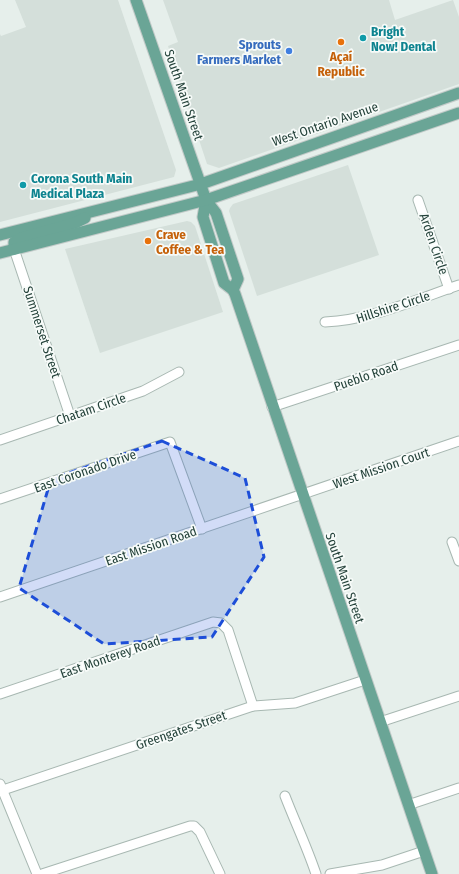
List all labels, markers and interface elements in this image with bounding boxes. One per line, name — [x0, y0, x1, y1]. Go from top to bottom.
place label: Bright Now! Dental — [371, 24, 436, 54]
marker: Bright Now! Dental — [358, 33, 368, 43]
place label: Sprouts Farmers Market — [197, 37, 281, 67]
marker: Açaí Republic — [336, 37, 346, 47]
marker: Sprouts Farmers Market — [284, 46, 294, 56]
street label: South Main Street — [161, 48, 207, 143]
place label: Açaí Republic — [317, 49, 365, 79]
street label: West Ontario Avenue — [270, 99, 380, 149]
place label: Corona South Main Medical Plaza — [31, 171, 133, 201]
marker: Corona South Main Medical Plaza — [18, 180, 28, 190]
street label: Arden Circle — [417, 211, 451, 277]
place label: Crave Coffee & Tea — [156, 227, 225, 257]
marker: Crave Coffee & Tea — [143, 236, 153, 246]
street label: Summerset Street — [20, 284, 64, 380]
street label: Hillshire Circle — [354, 288, 432, 326]
street label: Pueblo Road — [332, 358, 400, 394]
street label: Chatam Circle — [54, 390, 128, 428]
street label: West Mission Court — [331, 444, 432, 492]
street label: East Coronado Drive — [32, 447, 138, 495]
street label: East Mission Road — [103, 523, 199, 569]
street label: South Main Street — [322, 531, 368, 626]
street label: East Monterey Road — [58, 633, 162, 681]
street label: Greengates Street — [134, 707, 229, 752]

